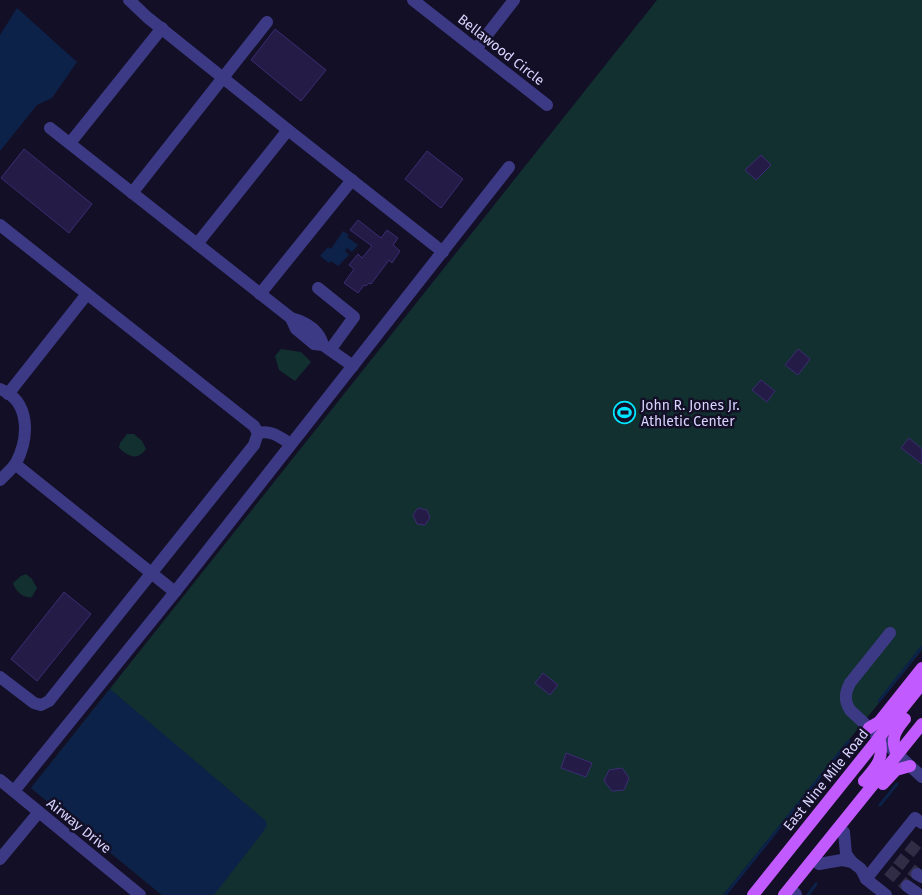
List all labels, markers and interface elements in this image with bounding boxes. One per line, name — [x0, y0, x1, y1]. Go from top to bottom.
street label: Bellawood Circle — [454, 11, 548, 89]
place label: John R. Jones Jr. Athletic Center — [641, 397, 740, 430]
sports icon: John R. Jones Jr. Athletic Center — [613, 401, 637, 425]
street label: East Nine Mile Road — [780, 726, 872, 834]
street label: Airway Drive — [43, 795, 115, 857]

